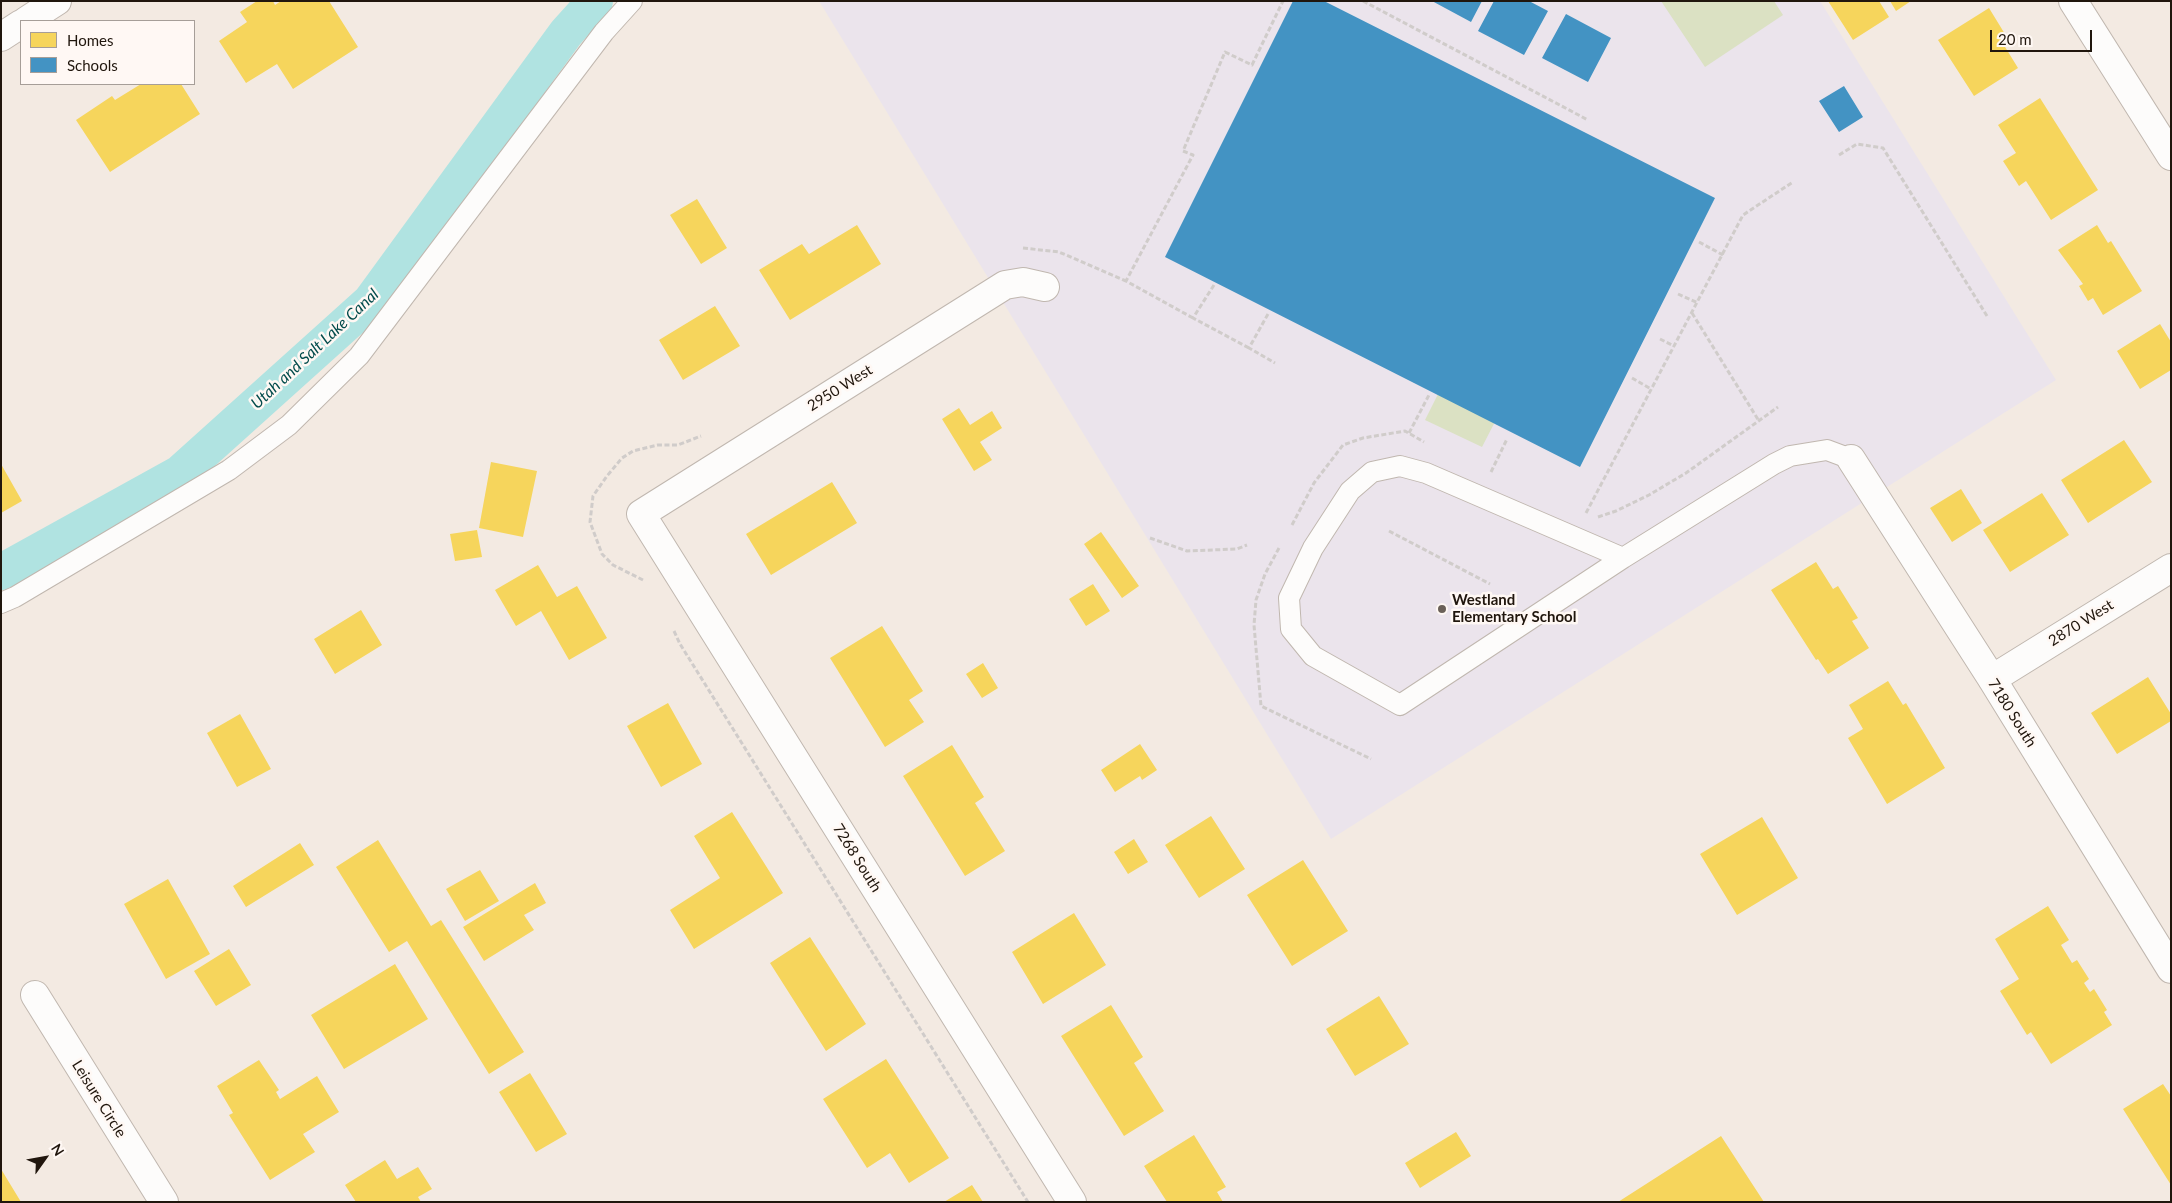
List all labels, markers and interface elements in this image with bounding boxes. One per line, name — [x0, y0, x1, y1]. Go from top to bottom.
legend — [20, 20, 195, 85]
scale bar — [1992, 20, 2094, 52]
text: 20 m — [1998, 30, 2032, 48]
text: Homes — [67, 31, 113, 49]
text: Schools — [67, 56, 118, 74]
water label: Utah and Salt Lake Canal — [247, 285, 383, 413]
street label: 2950 West — [804, 361, 876, 415]
place label: Westland Elementary School — [1452, 591, 1576, 626]
street label: 2870 West — [2045, 596, 2117, 650]
marker: Westland Elementary School — [1436, 603, 1448, 615]
street label: 7180 South — [1984, 675, 2040, 751]
street label: 7268 South — [829, 820, 885, 896]
street label: Leisure Circle — [68, 1057, 130, 1141]
north arrow — [20, 1133, 70, 1183]
text: N — [48, 1141, 68, 1159]

